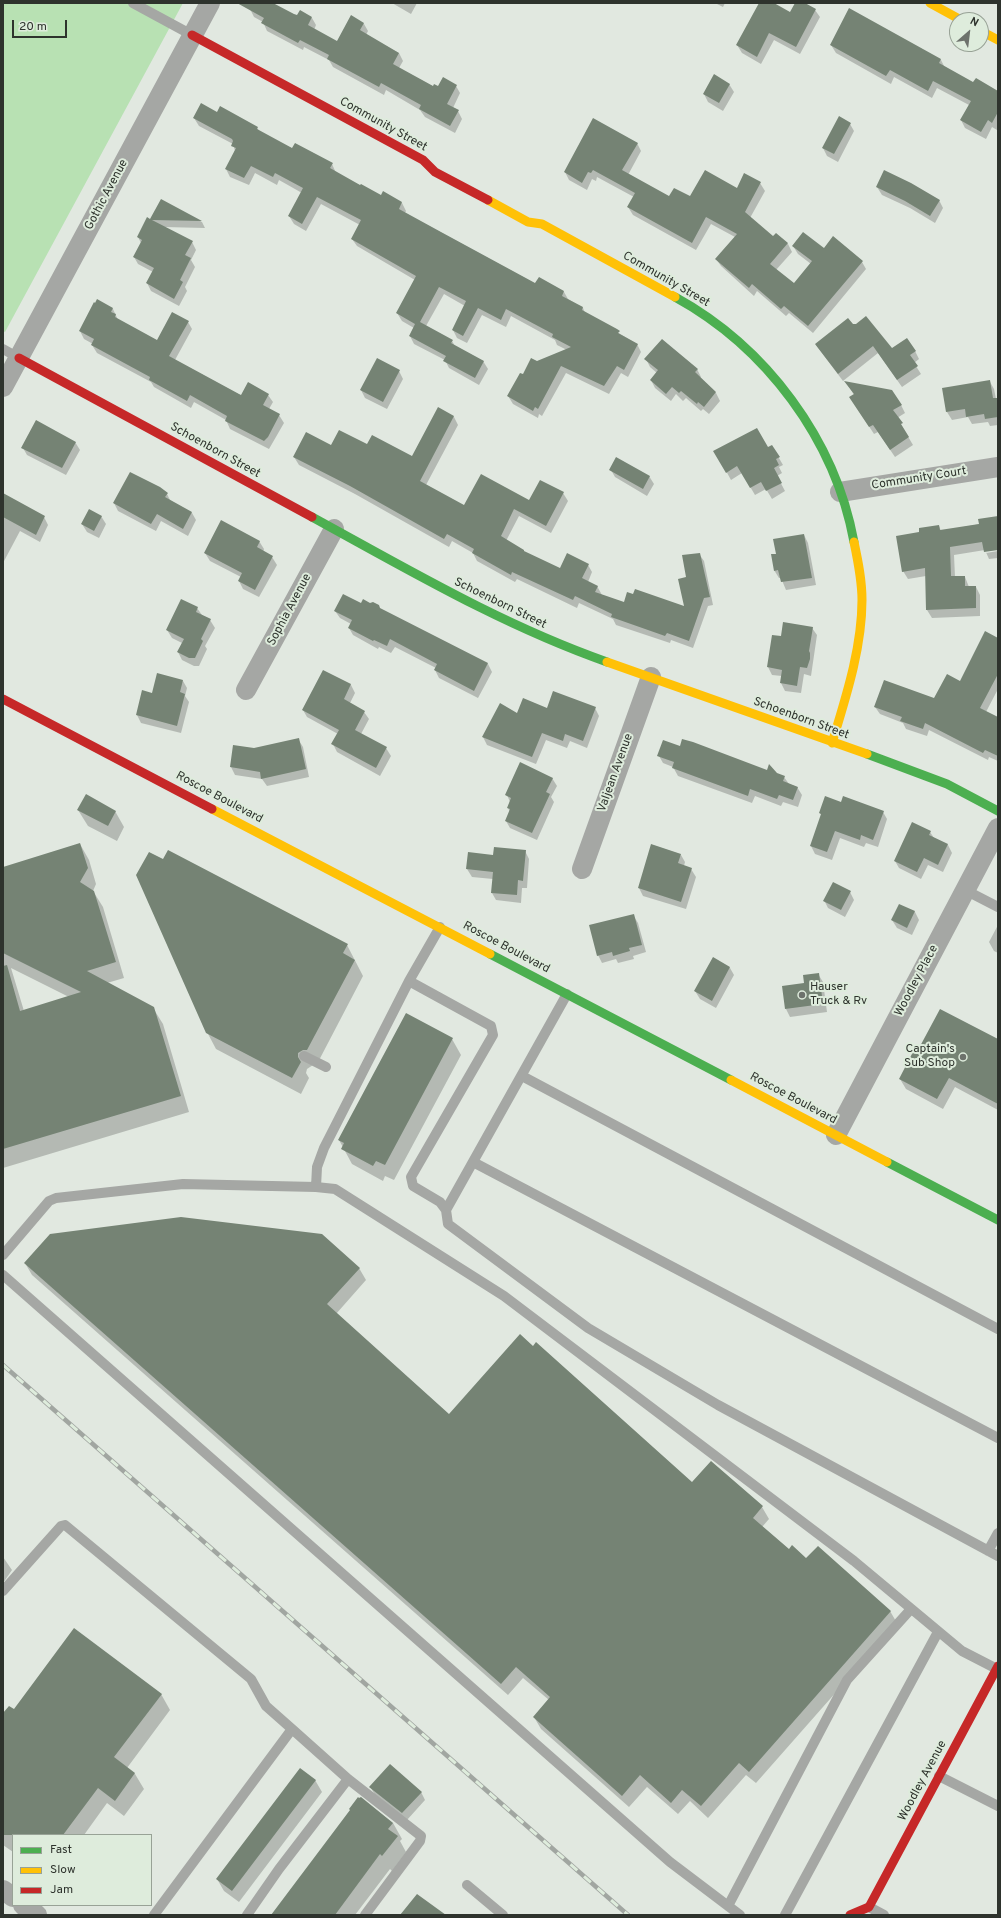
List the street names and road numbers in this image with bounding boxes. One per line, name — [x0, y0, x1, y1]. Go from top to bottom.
street label: Community Street — [337, 95, 429, 155]
street label: Gothic Avenue — [82, 157, 132, 233]
street label: Community Street — [620, 249, 712, 311]
street label: Schoenborn Street — [167, 420, 263, 482]
street label: Community Court — [871, 464, 967, 494]
street label: Sophia Avenue — [265, 572, 315, 648]
street label: Schoenborn Street — [451, 575, 549, 633]
street label: Schoenborn Street — [751, 695, 851, 743]
street label: Valjean Avenue — [595, 732, 637, 814]
street label: Roscoe Boulevard — [173, 769, 265, 827]
street label: Roscoe Boulevard — [460, 919, 552, 977]
street label: Woodley Place — [892, 943, 942, 1019]
street label: Roscoe Boulevard — [747, 1070, 839, 1128]
street label: Woodley Avenue — [896, 1738, 950, 1824]

